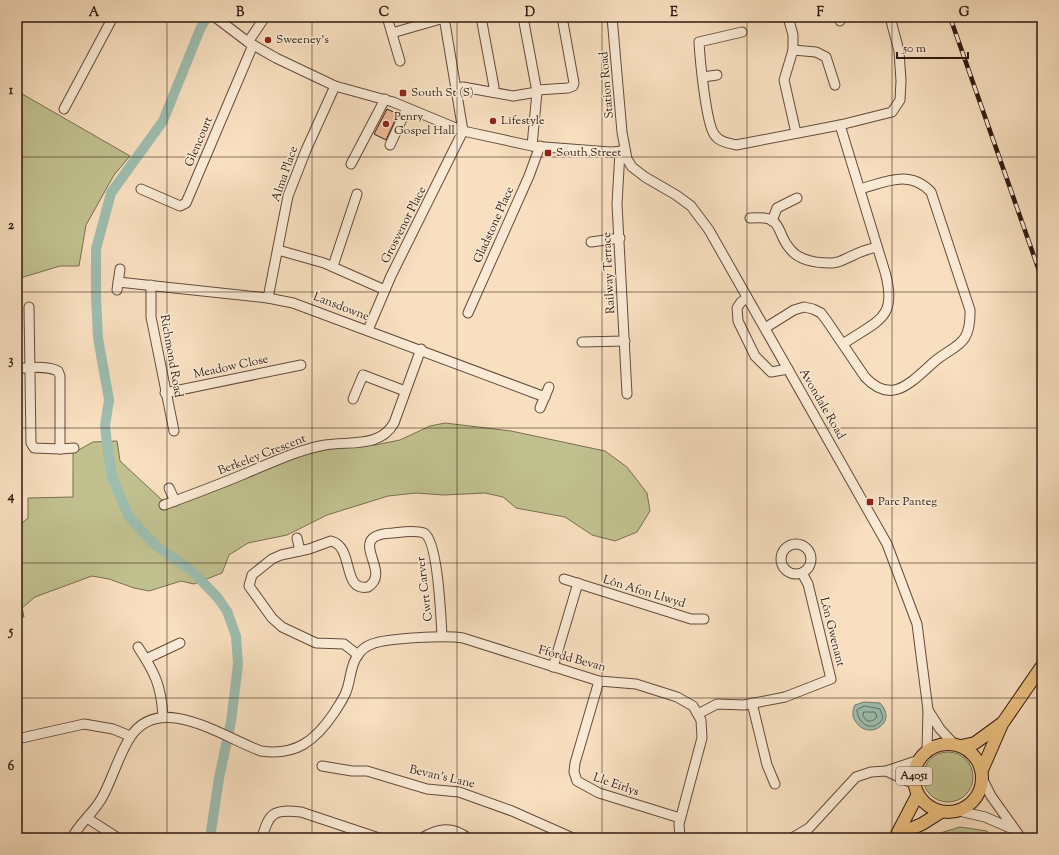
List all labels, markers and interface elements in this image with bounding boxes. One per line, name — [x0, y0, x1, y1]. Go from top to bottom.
text: A — [89, 4, 100, 22]
text: B — [236, 4, 245, 22]
text: C — [379, 4, 389, 22]
text: D — [525, 4, 535, 22]
text: E — [670, 4, 678, 22]
text: F — [816, 4, 824, 22]
text: G — [959, 4, 970, 22]
place label: Sweeney's — [276, 31, 329, 49]
scale bar — [897, 34, 968, 60]
marker: Sweeney's — [263, 35, 273, 45]
text: 50 m — [902, 40, 926, 58]
street label: Station Road — [595, 50, 619, 119]
text: 1 — [9, 82, 14, 100]
place label: South St (S) — [411, 84, 474, 102]
marker: South St (S) — [398, 88, 408, 98]
place label: Penry Gospel Hall — [394, 108, 456, 140]
place label: Lifestyle — [501, 112, 545, 130]
street label: Glencourt — [180, 114, 218, 170]
marker: Lifestyle — [488, 116, 498, 126]
marker: Penry Gospel Hall — [381, 119, 391, 129]
street label: Alma Place — [267, 143, 303, 204]
place label: South Street — [556, 144, 621, 162]
marker: South Street — [543, 148, 553, 158]
street label: Grosvenor Place — [377, 183, 431, 267]
street label: Gladstone Place — [469, 183, 519, 266]
text: 2 — [8, 217, 15, 235]
street label: Railway Terrace — [598, 231, 620, 314]
street label: Lansdowne — [310, 288, 372, 326]
street label: Richmond Road — [155, 313, 187, 399]
street label: Meadow Close — [192, 350, 270, 384]
text: 3 — [8, 352, 14, 370]
street label: Avondale Road — [794, 365, 850, 443]
street label: Berkeley Crescent — [215, 430, 309, 480]
text: 4 — [7, 488, 15, 506]
place label: Parc Panteg — [878, 493, 937, 511]
marker: Parc Panteg — [865, 497, 875, 507]
street label: Cwrt Carver — [412, 555, 438, 622]
street label: Lôn Afon Llwyd — [601, 571, 688, 613]
street label: Lôn Gwenant — [815, 595, 849, 669]
text: 5 — [8, 623, 14, 641]
street label: Ffordd Bevan — [536, 641, 608, 677]
text: 6 — [8, 758, 15, 776]
street label: Bevan's Lane — [407, 761, 477, 793]
road number: A4051 — [896, 767, 932, 785]
street label: Lle Eirlys — [591, 769, 642, 801]

